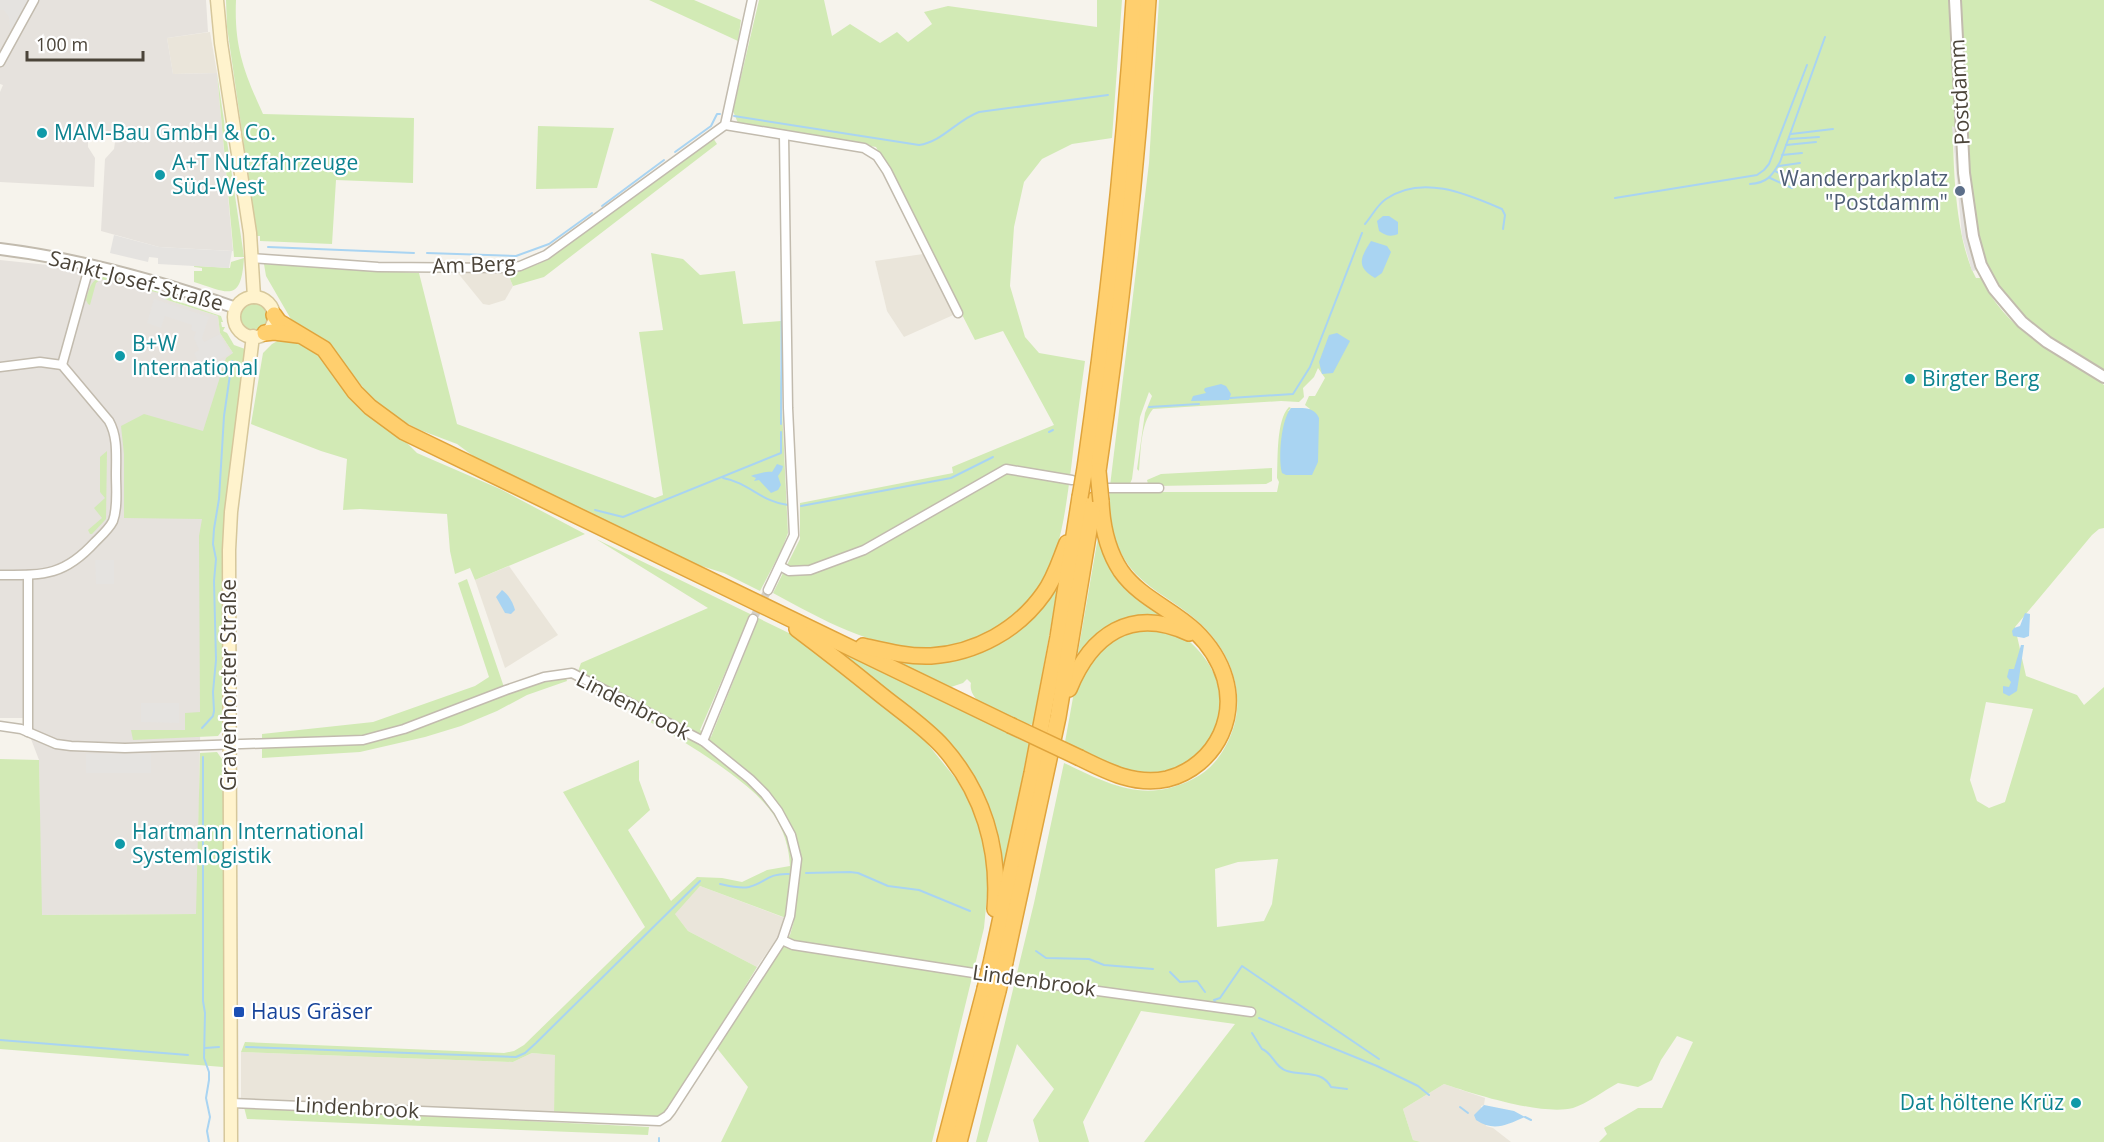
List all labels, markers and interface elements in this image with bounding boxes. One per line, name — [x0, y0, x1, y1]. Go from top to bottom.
scale bar — [27, 24, 142, 62]
text: 100 m — [36, 32, 88, 56]
street label: Postdamm — [1942, 38, 1976, 146]
place label: MAM-Bau GmbH & Co. — [54, 118, 276, 146]
marker: MAM-Bau GmbH & Co. — [35, 126, 49, 140]
place label: A+T Nutzfahrzeuge Süd-West — [172, 148, 358, 200]
place label: Wanderparkplatz "Postdamm" — [1780, 164, 1948, 216]
marker: A+T Nutzfahrzeuge Süd-West — [153, 168, 167, 182]
marker: Wanderparkplatz "Postdamm" — [1953, 184, 1967, 198]
street label: Sankt-Josef-Straße — [46, 243, 227, 317]
street label: Am Berg — [432, 249, 516, 279]
place label: B+W International — [132, 329, 258, 381]
marker: B+W International — [113, 349, 127, 363]
place label: Birgter Berg — [1922, 364, 2040, 392]
marker: Birgter Berg — [1903, 372, 1917, 386]
street label: Gravenhorster Straße — [214, 579, 242, 791]
street label: Lindenbrook — [572, 664, 695, 746]
place label: Hartmann International Systemlogistik — [132, 817, 364, 869]
marker: Hartmann International Systemlogistik — [113, 837, 127, 851]
street label: Lindenbrook — [971, 957, 1098, 1003]
place label: Haus Gräser — [251, 997, 373, 1025]
marker: Haus Gräser — [232, 1005, 246, 1019]
place label: Dat höltene Krüz — [1900, 1088, 2064, 1116]
street label: Lindenbrook — [294, 1090, 420, 1124]
marker: Dat höltene Krüz — [2069, 1096, 2083, 1110]

